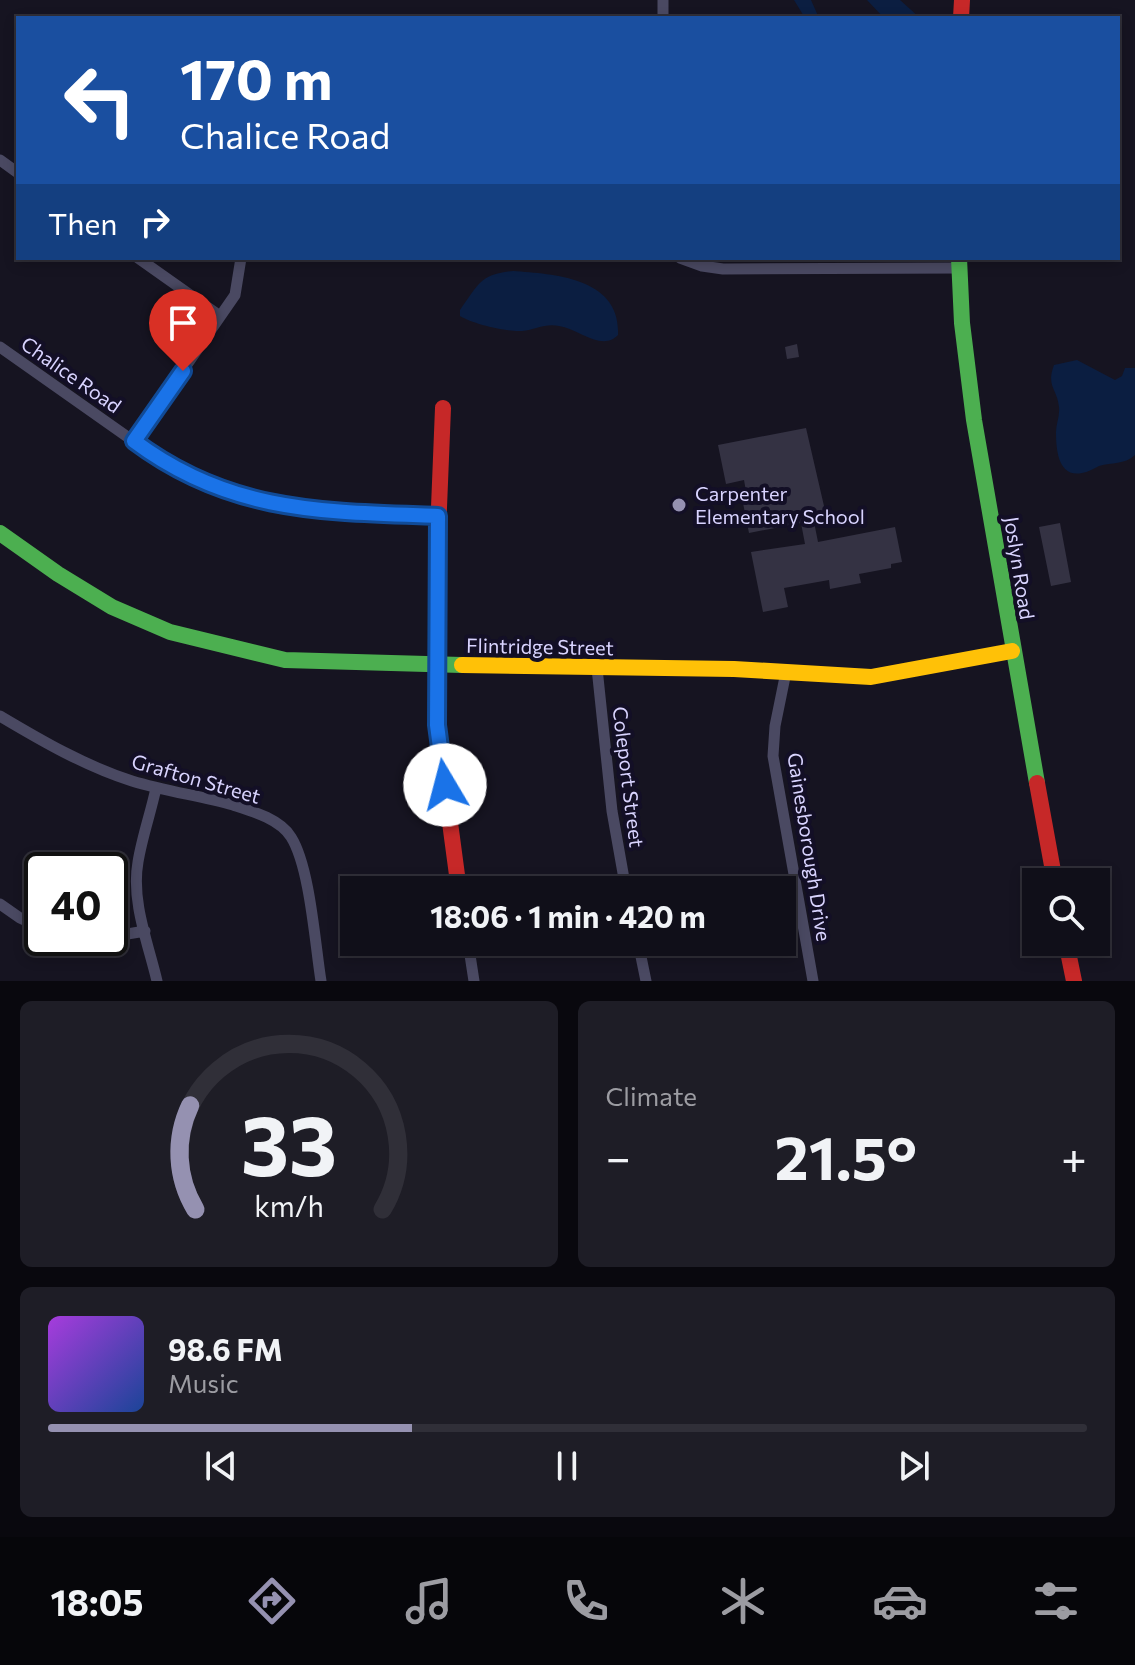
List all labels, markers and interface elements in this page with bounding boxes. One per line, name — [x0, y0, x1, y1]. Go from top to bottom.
text: 170 m — [180, 43, 333, 112]
icon: left — [48, 48, 152, 152]
text: Chalice Road — [180, 112, 390, 156]
icon: right — [133, 200, 177, 244]
text: Then — [48, 204, 117, 241]
pin — [149, 289, 217, 371]
icon: arrive — [161, 301, 205, 345]
street label: Chalice Road — [17, 331, 126, 418]
place label: Carpenter Elementary School — [695, 481, 865, 528]
marker: Carpenter Elementary School — [670, 496, 688, 514]
street label: Joslyn Road — [1000, 515, 1040, 621]
street label: Flintridge Street — [466, 633, 614, 659]
street label: Coleport Street — [608, 705, 650, 849]
position arrow — [403, 743, 487, 827]
street label: Grafton Street — [129, 748, 263, 808]
street label: Gainesborough Drive — [783, 751, 837, 943]
speed limit sign: 40 — [24, 852, 128, 956]
map controls — [1022, 868, 1110, 956]
button: search — [1022, 868, 1110, 956]
text: 18:06 · 1 min · 420 m — [430, 897, 706, 934]
text: Climate — [606, 1080, 697, 1111]
text: 33 — [241, 1091, 337, 1193]
text: 21.5° — [775, 1119, 917, 1192]
text: − — [606, 1129, 631, 1183]
text: + — [1061, 1129, 1087, 1183]
text: km/h — [254, 1188, 324, 1223]
text: 98.6 FM — [168, 1330, 283, 1367]
text: Music — [168, 1367, 239, 1398]
icon: previous — [199, 1444, 243, 1488]
icon: pause — [545, 1444, 589, 1488]
icon: next — [892, 1444, 936, 1488]
icon: directions — [244, 1573, 300, 1629]
icon: music — [401, 1573, 457, 1629]
icon: phone — [558, 1573, 614, 1629]
icon: climate — [715, 1573, 771, 1629]
icon: car — [872, 1573, 928, 1629]
icon: filters — [1028, 1573, 1084, 1629]
text: 18:05 — [50, 1579, 143, 1623]

